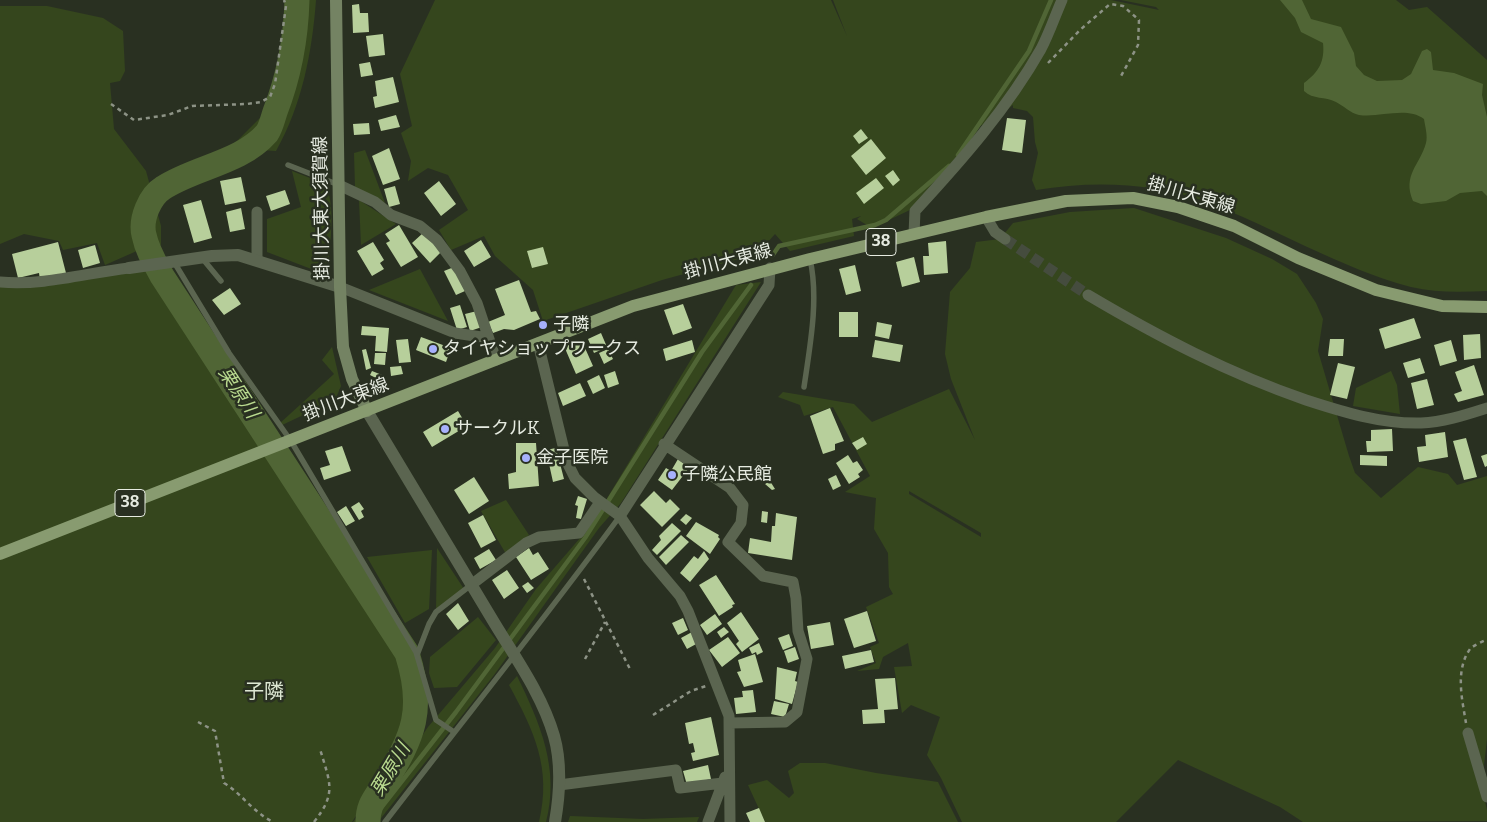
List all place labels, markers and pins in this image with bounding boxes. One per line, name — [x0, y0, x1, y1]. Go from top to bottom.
place label: 子隣 — [553, 314, 589, 336]
marker: 子隣 — [537, 319, 549, 331]
place label: タイヤショップワークス — [443, 338, 641, 360]
marker: タイヤショップワークス — [427, 343, 439, 355]
place label: サークルK — [455, 418, 540, 440]
marker: サークルK — [439, 423, 451, 435]
place label: 金子医院 — [536, 447, 608, 469]
marker: 金子医院 — [520, 452, 532, 464]
place label: 子隣公民館 — [682, 464, 772, 486]
marker: 子隣公民館 — [666, 469, 678, 481]

